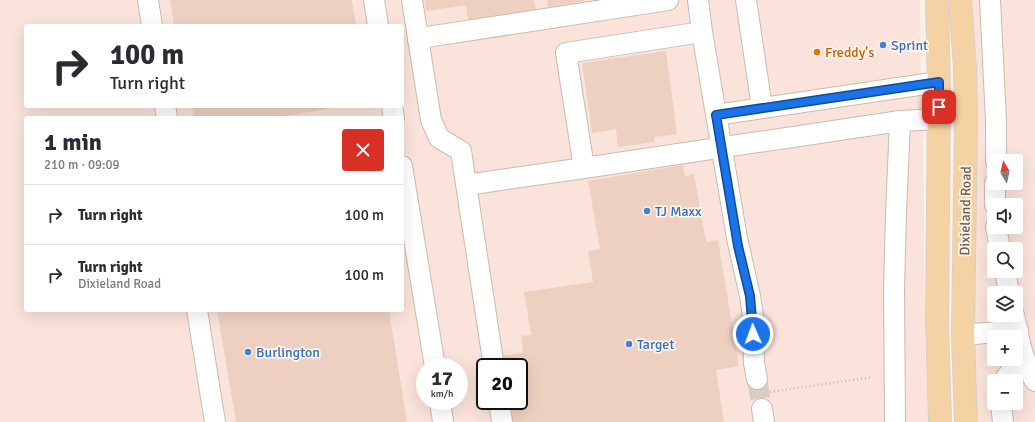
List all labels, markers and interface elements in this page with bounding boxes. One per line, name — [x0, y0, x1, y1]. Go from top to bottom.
place label: Sprint — [891, 37, 928, 54]
text: 100 m — [110, 38, 184, 72]
icon: right — [44, 40, 96, 92]
marker: Sprint — [878, 40, 888, 50]
place label: Freddy's — [825, 44, 874, 61]
marker: Freddy's — [812, 47, 822, 57]
text: Turn right — [110, 72, 185, 94]
pin — [922, 90, 956, 124]
icon: arrive — [928, 96, 950, 118]
text: 1 min — [44, 127, 102, 157]
button: close — [342, 129, 384, 171]
north arrow — [987, 154, 1023, 190]
map controls — [987, 154, 1023, 410]
text: 210 m · 09:09 — [44, 157, 120, 173]
street label: Dixieland Road — [956, 166, 975, 256]
button: sound — [987, 198, 1023, 234]
place label: TJ Maxx — [655, 203, 702, 220]
icon: right — [44, 204, 66, 226]
text: Turn right — [78, 206, 143, 224]
text: 100 m — [344, 206, 384, 224]
marker: TJ Maxx — [642, 206, 652, 216]
button: search — [987, 242, 1023, 278]
text: Turn right — [78, 258, 143, 276]
icon: right — [44, 264, 66, 286]
text: 100 m — [344, 266, 384, 284]
text: Dixieland Road — [78, 276, 161, 292]
button: layers — [987, 286, 1023, 322]
position arrow — [732, 313, 774, 355]
button: + — [987, 330, 1023, 366]
place label: Target — [637, 336, 674, 353]
marker: Target — [624, 339, 634, 349]
place label: Burlington — [256, 344, 320, 361]
marker: Burlington — [243, 347, 253, 357]
speed limit sign: 20 — [476, 358, 528, 410]
text: 17 — [431, 366, 453, 391]
button: − — [987, 374, 1023, 410]
text: km/h — [431, 388, 453, 400]

